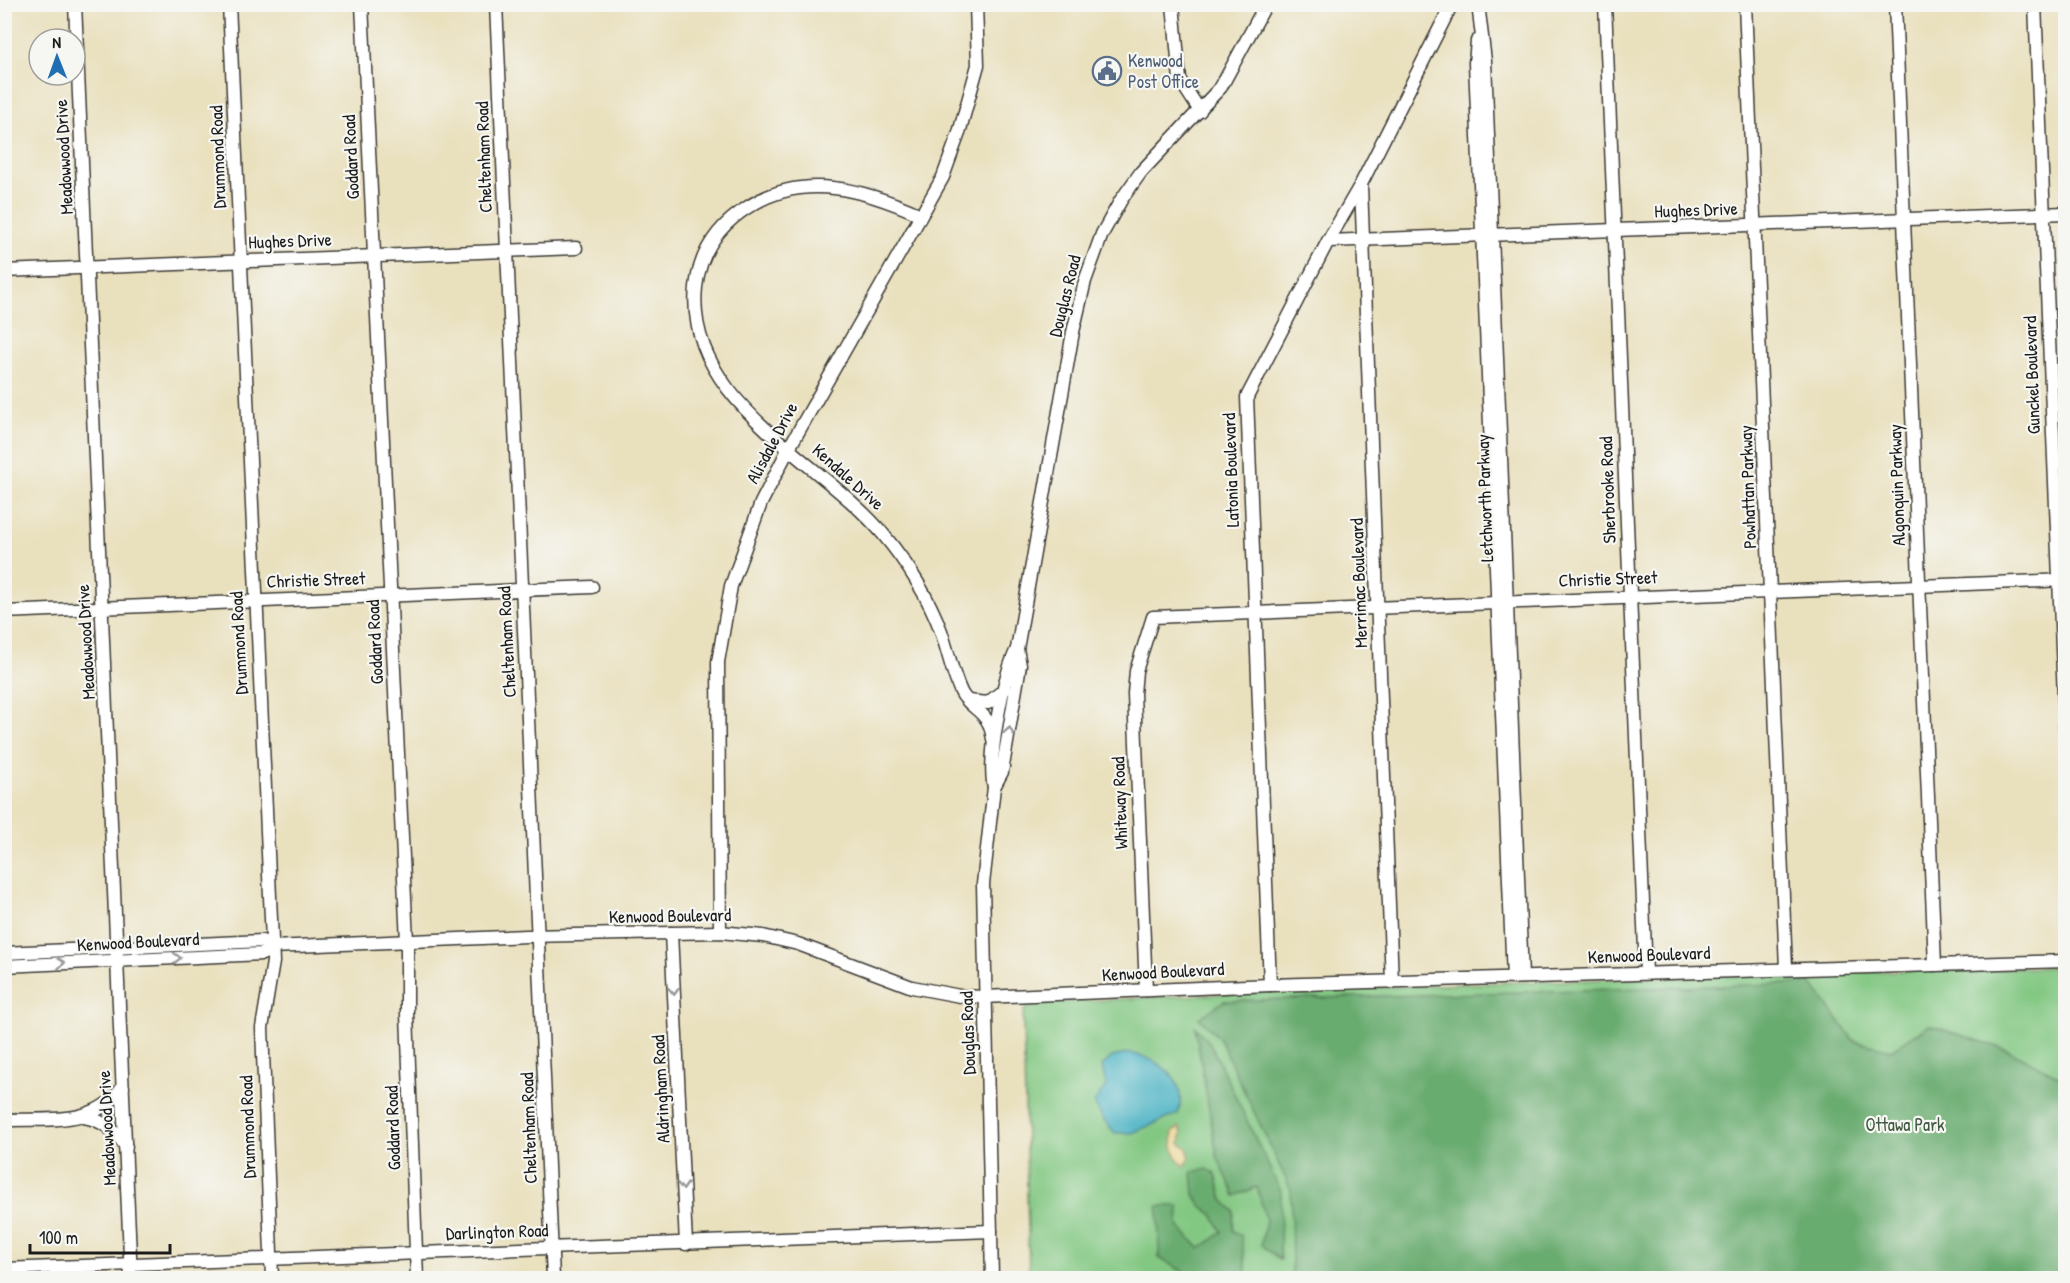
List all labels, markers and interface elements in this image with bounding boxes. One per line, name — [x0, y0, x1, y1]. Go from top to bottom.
north arrow — [27, 27, 87, 87]
text: N — [52, 31, 62, 53]
place label: Kenwood Post Office — [1128, 48, 1199, 94]
public building icon: Kenwood Post Office — [1091, 55, 1123, 87]
street label: Meadowwood Drive — [48, 99, 79, 215]
street label: Cheltenham Road — [469, 101, 498, 213]
street label: Drummond Road — [203, 105, 232, 209]
street label: Goddard Road — [336, 114, 365, 200]
street label: Hughes Drive — [1654, 196, 1738, 223]
street label: Hughes Drive — [248, 227, 332, 254]
street label: Douglas Road — [1042, 252, 1087, 339]
street label: Gunckel Boulevard — [2017, 315, 2046, 435]
street label: Alisdale Drive — [740, 398, 803, 488]
street label: Latonia Boulevard — [1216, 412, 1245, 528]
street label: Algonquin Parkway — [1882, 423, 1911, 546]
street label: Powhattan Parkway — [1733, 424, 1762, 549]
street label: Letchworth Parkway — [1470, 433, 1499, 562]
street label: Sherbrooke Road — [1593, 436, 1622, 544]
street label: Kendale Drive — [807, 438, 890, 516]
street label: Merrimac Boulevard — [1344, 518, 1373, 648]
street label: Christie Street — [1558, 564, 1659, 593]
street label: Christie Street — [266, 565, 367, 594]
street label: Meadowwood Drive — [70, 584, 101, 700]
street label: Cheltenham Road — [491, 586, 522, 698]
street label: Drummond Road — [223, 591, 254, 695]
street label: Goddard Road — [360, 599, 389, 685]
one-way arrow — [1002, 726, 1015, 736]
street label: Whiteway Road — [1105, 756, 1134, 850]
street label: Kenwood Boulevard — [609, 902, 731, 929]
street label: Kenwood Boulevard — [76, 926, 200, 957]
street label: Kenwood Boulevard — [1587, 940, 1711, 969]
one-way arrow — [172, 951, 181, 964]
street label: Kenwood Boulevard — [1101, 956, 1225, 987]
one-way arrow — [57, 957, 66, 970]
one-way arrow — [668, 987, 681, 996]
street label: Douglas Road — [954, 991, 981, 1075]
street label: Aldringham Road — [645, 1034, 676, 1144]
street label: Meadowwood Drive — [91, 1070, 122, 1186]
street label: Cheltenham Road — [514, 1072, 543, 1184]
street label: Drummond Road — [233, 1075, 262, 1179]
street label: Goddard Road — [379, 1085, 406, 1171]
park label: Ottawa Park — [1865, 1112, 1945, 1137]
one-way arrow — [677, 1181, 690, 1190]
scale bar — [30, 1217, 170, 1255]
street label: Darlington Road — [445, 1217, 549, 1246]
text: 100 m — [39, 1225, 78, 1250]

